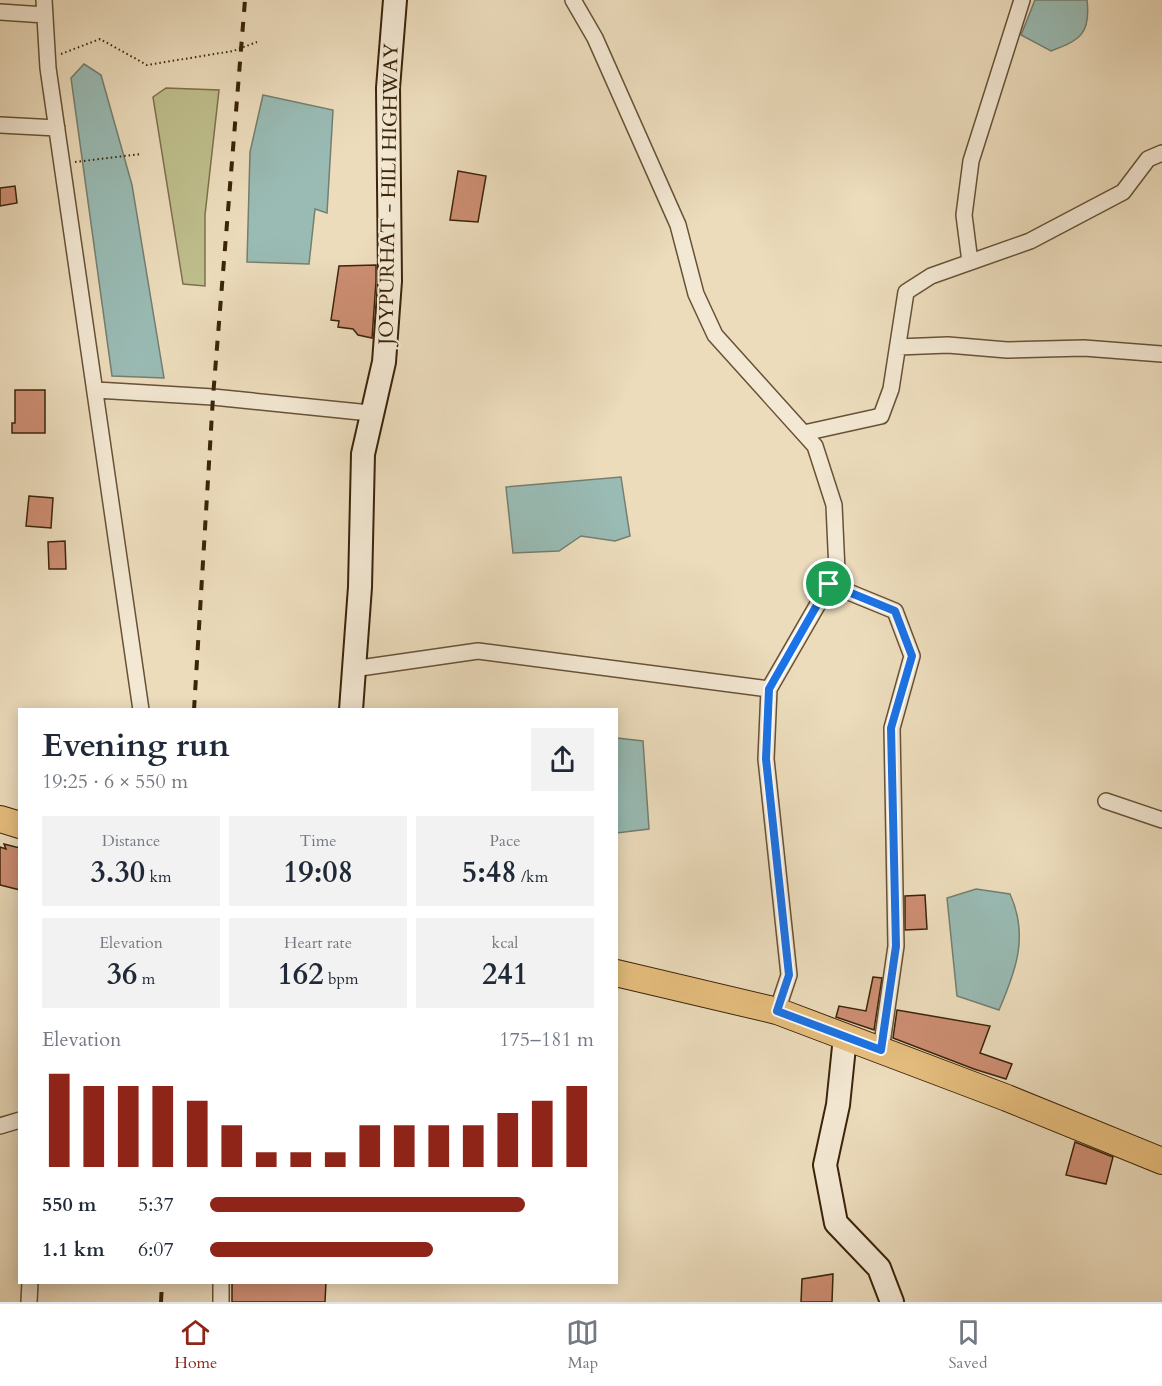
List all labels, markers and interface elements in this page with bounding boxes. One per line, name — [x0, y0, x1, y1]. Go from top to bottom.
street label: JOYPURHAT - HILI HIGHWAY — [372, 43, 405, 348]
pin — [803, 558, 854, 609]
icon: arrive — [812, 567, 845, 600]
text: Evening run — [42, 723, 230, 768]
button: share — [531, 728, 594, 791]
text: 19:25 · 6 × 550 m — [42, 768, 188, 795]
text: Distance — [102, 830, 160, 852]
text: Time — [299, 830, 337, 852]
text: Pace — [490, 830, 520, 852]
text: 3.30 — [90, 852, 145, 893]
text: 19:08 — [283, 852, 353, 893]
text: 5:48 — [462, 852, 517, 893]
text: km — [145, 866, 172, 888]
text: /km — [517, 866, 548, 888]
text: Elevation — [99, 932, 163, 954]
text: Heart rate — [284, 932, 352, 954]
text: kcal — [492, 932, 518, 954]
text: 36 — [107, 954, 137, 995]
text: 162 — [277, 954, 324, 995]
text: 241 — [482, 954, 528, 995]
text: m — [137, 968, 155, 990]
text: bpm — [324, 968, 359, 990]
text: Elevation — [42, 1026, 121, 1053]
text: 175–181 m — [499, 1026, 594, 1053]
text: 550 m — [42, 1191, 97, 1218]
text: 5:37 — [138, 1191, 174, 1218]
text: 1.1 km — [42, 1236, 105, 1263]
text: 6:07 — [138, 1236, 174, 1263]
tab: Home — [175, 1316, 217, 1374]
tab: Map — [566, 1316, 599, 1374]
tab: Saved — [949, 1316, 987, 1374]

